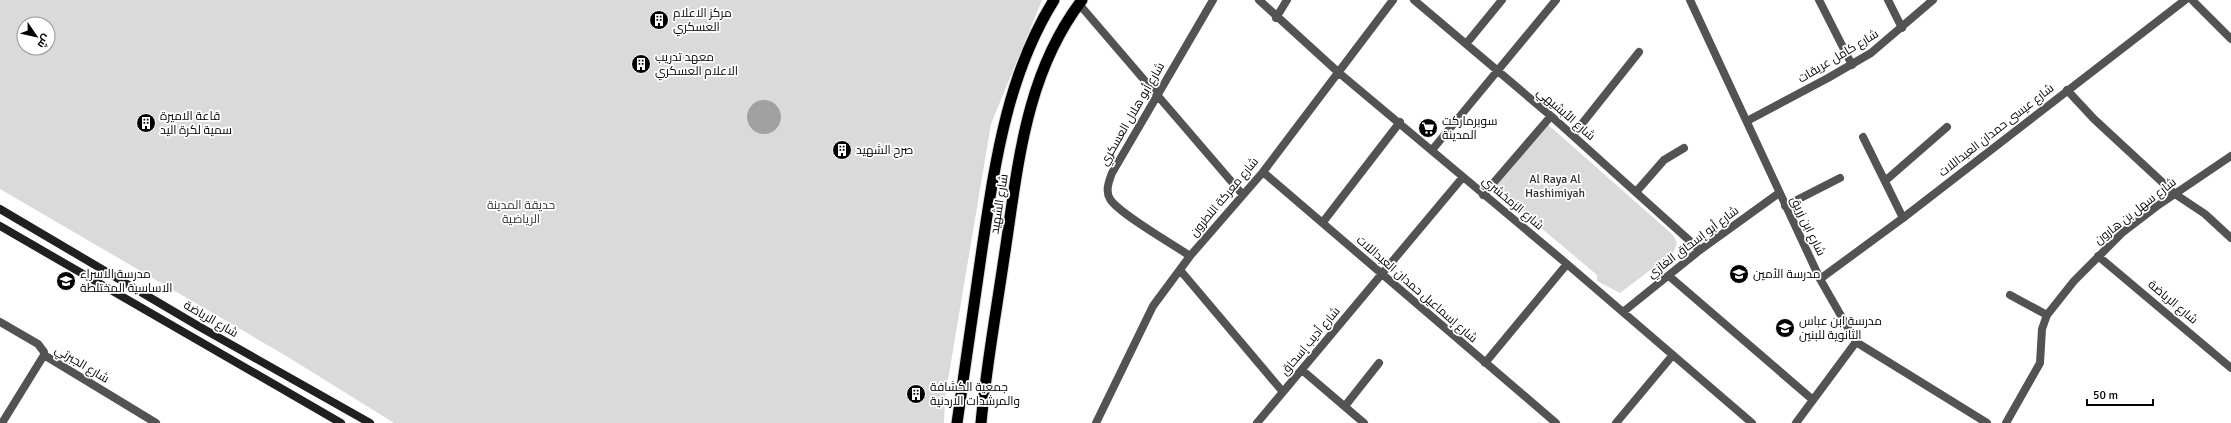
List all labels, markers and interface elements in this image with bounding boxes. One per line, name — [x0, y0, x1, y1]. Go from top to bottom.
place label: مركز الاعلام العسكري — [673, 6, 732, 37]
building icon: مركز الاعلام العسكري — [648, 9, 670, 31]
north arrow — [16, 16, 56, 56]
street label: شارع كامل عريقات — [1795, 26, 1881, 86]
text: ش — [35, 32, 53, 51]
place label: معهد تدريب الاعلام العسكري — [655, 50, 738, 81]
building icon: معهد تدريب الاعلام العسكري — [630, 53, 652, 75]
street label: شارع أبو هلال العسكري — [1096, 59, 1170, 170]
street label: شارع عيسى حمدان العبداللات — [1936, 81, 2057, 180]
street label: شارع الأبشيهي — [1532, 85, 1598, 145]
place label: قاعة الاميرة سمية لكرة اليد — [160, 109, 232, 138]
building icon: قاعة الاميرة سمية لكرة اليد — [135, 112, 157, 134]
place label: سوبرماركت المدينة — [1442, 114, 1497, 143]
supermarket icon: سوبرماركت المدينة — [1417, 117, 1439, 139]
building icon: صرح الشهيد — [831, 139, 853, 161]
place label: صرح الشهيد — [856, 143, 913, 158]
street label: شارع معركة اللطرون — [1187, 154, 1262, 240]
park label: Al Raya Al Hashimiyah — [1525, 172, 1585, 201]
street label: شارع الشهيد — [987, 173, 1012, 235]
street label: شارع الزمخشري — [1478, 173, 1546, 235]
street label: شارع سهل بن هارون — [2091, 175, 2179, 248]
street label: شارع ابن زريق — [1787, 194, 1828, 259]
park label: حديقة المدينة الرياضية — [487, 198, 555, 227]
street label: شارع أبو إسحاق الغازي — [1644, 202, 1743, 283]
street label: شارع إسماعيل حمدان العبداللات — [1353, 233, 1480, 346]
school or university icon: مدرسة الأمين — [1728, 263, 1750, 285]
place label: مدرسة الاسراء الاساسية المختلطة — [80, 267, 172, 296]
place label: مدرسة الأمين — [1753, 267, 1820, 282]
school or university icon: مدرسة الاسراء الاساسية المختلطة — [55, 270, 77, 292]
street label: شارع الرياضة — [2145, 277, 2201, 328]
street label: شارع الرياضة — [181, 298, 241, 341]
street label: شارع أديب إسحاق — [1277, 303, 1343, 379]
place label: مدرسة ابن عباس الثانوية للبنين — [1799, 314, 1882, 343]
school or university icon: مدرسة ابن عباس الثانوية للبنين — [1774, 317, 1796, 339]
street label: شارع الجبرتي — [51, 342, 112, 388]
place label: جمعية الكشافة والمرشدات الاردنية — [930, 380, 1020, 409]
scale bar — [2087, 381, 2153, 407]
building icon: جمعية الكشافة والمرشدات الاردنية — [905, 383, 927, 405]
text: 50 m — [2093, 388, 2118, 403]

